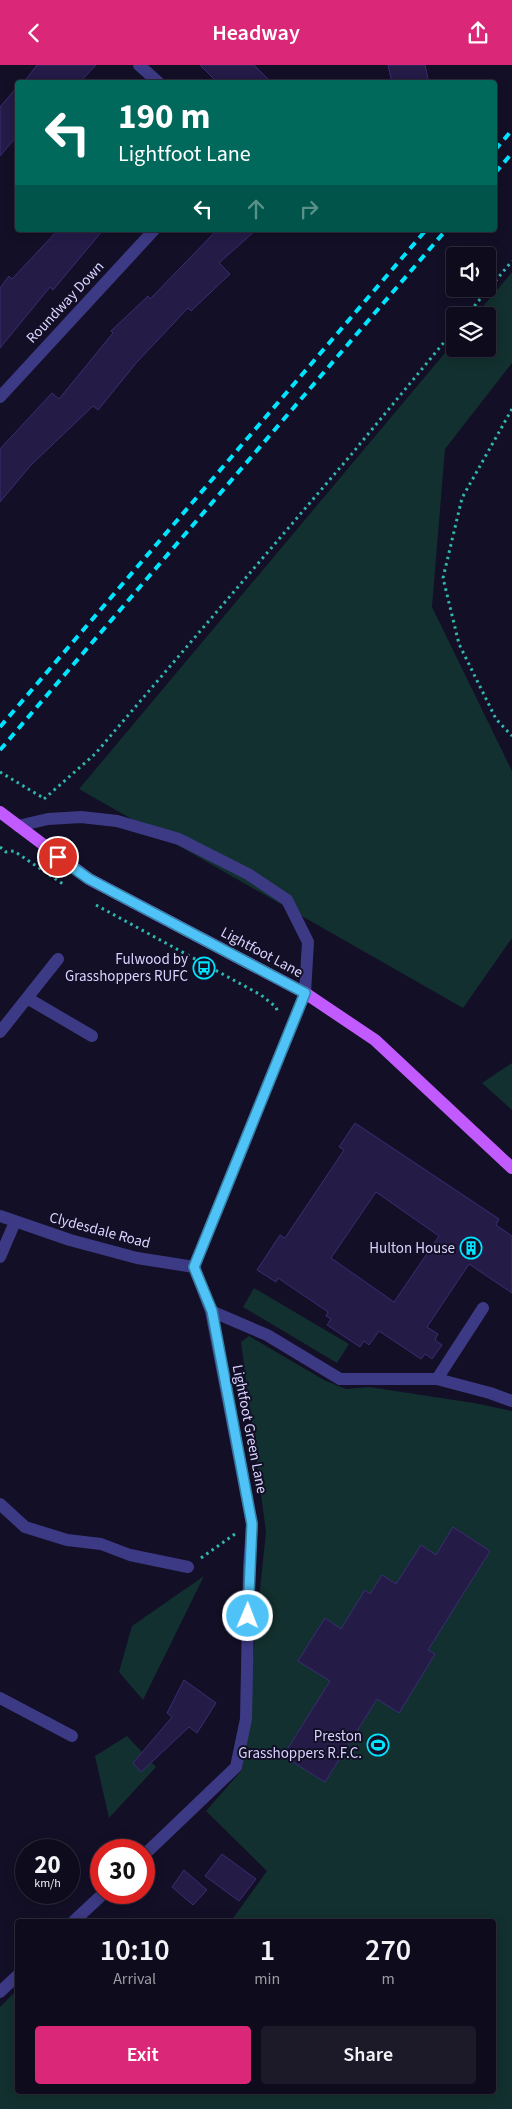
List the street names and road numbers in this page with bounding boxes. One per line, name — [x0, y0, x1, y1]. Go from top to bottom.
street label: Roundway Down — [22, 257, 109, 348]
street label: Lightfoot Lane — [217, 922, 307, 983]
street label: Clydesdale Road — [47, 1207, 153, 1254]
street label: Lightfoot Green Lane — [227, 1363, 272, 1495]

